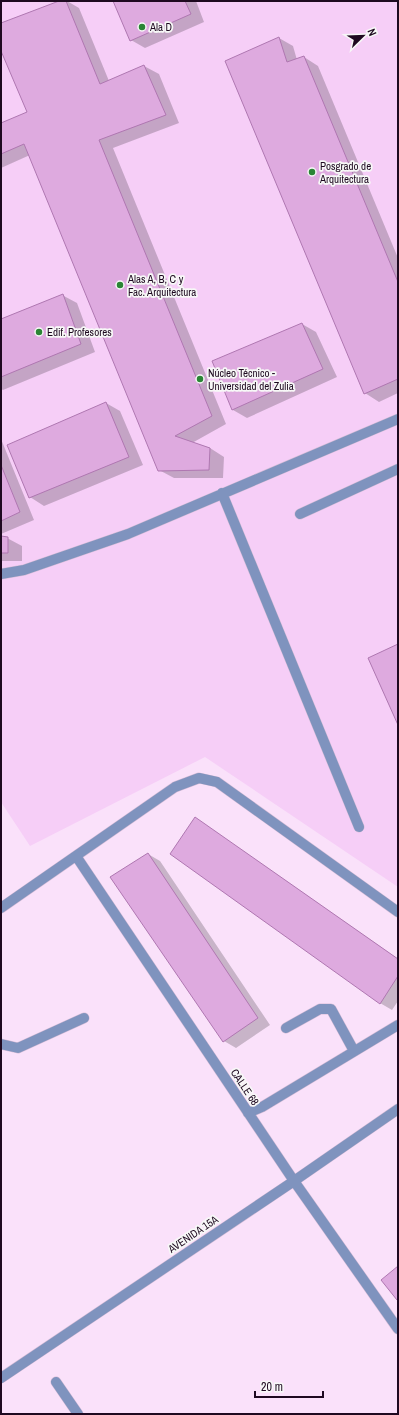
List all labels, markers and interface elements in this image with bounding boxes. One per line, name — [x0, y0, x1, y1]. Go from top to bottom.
north arrow — [343, 16, 383, 56]
place label: Ala D — [149, 20, 172, 34]
marker: Ala D — [137, 22, 147, 32]
text: N — [364, 26, 380, 38]
place label: Posgrado de Arquitectura — [319, 159, 371, 186]
marker: Posgrado de Arquitectura — [307, 167, 317, 177]
place label: Alas A, B, C y Fac. Arquitectura — [127, 272, 196, 299]
marker: Alas A, B, C y Fac. Arquitectura — [115, 280, 125, 290]
place label: Edif. Profesores — [47, 325, 112, 339]
marker: Edif. Profesores — [34, 327, 44, 337]
place label: Núcleo Técnico - Universidad del Zulia — [208, 366, 294, 393]
marker: Núcleo Técnico - Universidad del Zulia — [195, 374, 205, 384]
street label: CALLE 68 — [228, 1066, 262, 1108]
street label: AVENIDA 15A — [165, 1212, 221, 1256]
scale bar — [255, 1373, 323, 1399]
text: 20 m — [261, 1379, 283, 1395]

